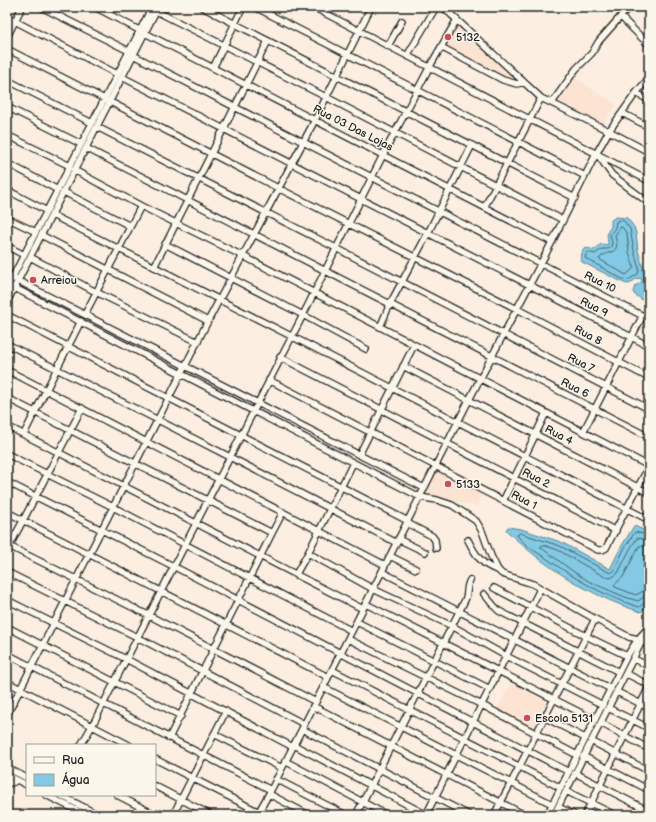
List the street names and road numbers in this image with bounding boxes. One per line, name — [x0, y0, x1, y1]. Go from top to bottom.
street label: Rua 03 Das Lojas — [311, 102, 396, 154]
street label: Rua 10 — [582, 269, 619, 296]
street label: Rua 9 — [578, 295, 610, 319]
street label: Rua 8 — [572, 322, 604, 348]
street label: Rua 7 — [565, 351, 597, 375]
street label: Rua 6 — [559, 375, 591, 401]
street label: Rua 4 — [543, 422, 576, 448]
street label: Rua 2 — [520, 465, 553, 491]
street label: Rua 1 — [509, 488, 539, 512]

